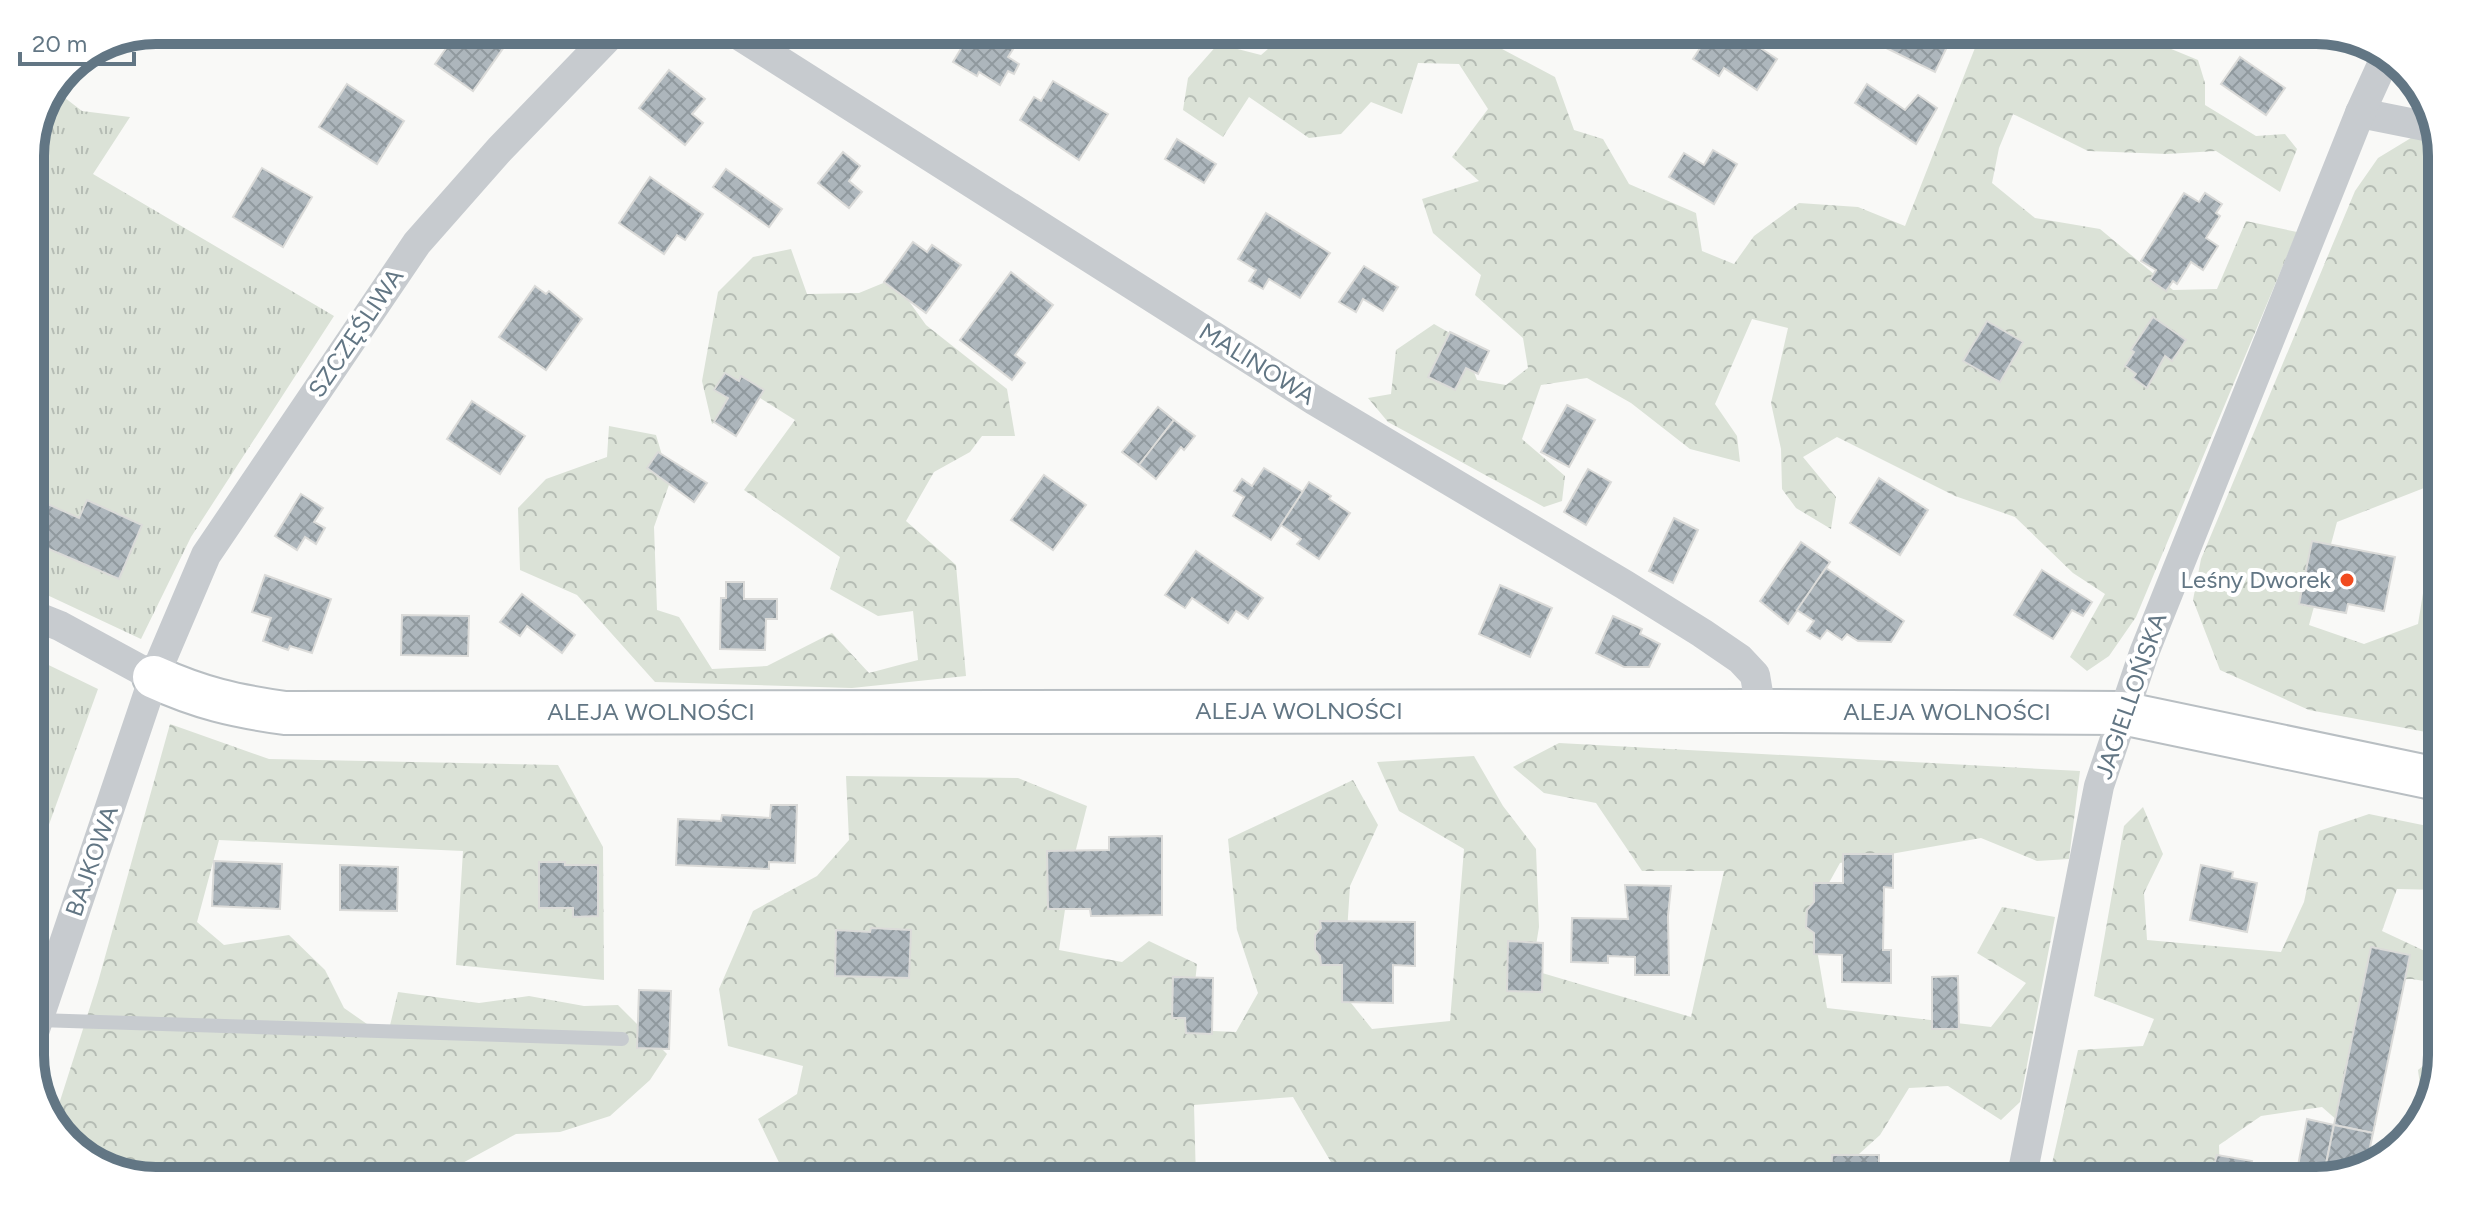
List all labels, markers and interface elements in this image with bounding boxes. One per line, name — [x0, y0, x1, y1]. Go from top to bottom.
scale bar — [20, 16, 134, 66]
text: 20 m — [32, 29, 87, 58]
street label: SZCZĘŚLIWA — [302, 262, 410, 403]
street label: MALINOWA — [1194, 317, 1321, 411]
place label: Leśny Dworek — [2181, 565, 2331, 594]
marker: Leśny Dworek — [2338, 571, 2356, 589]
street label: JAGIELLOŃSKA — [2089, 608, 2173, 783]
street label: ALEJA WOLNOŚCI — [1195, 696, 1403, 725]
street label: ALEJA WOLNOŚCI — [547, 697, 755, 726]
street label: ALEJA WOLNOŚCI — [1843, 697, 2051, 726]
street label: BAJKOWA — [59, 801, 124, 920]

